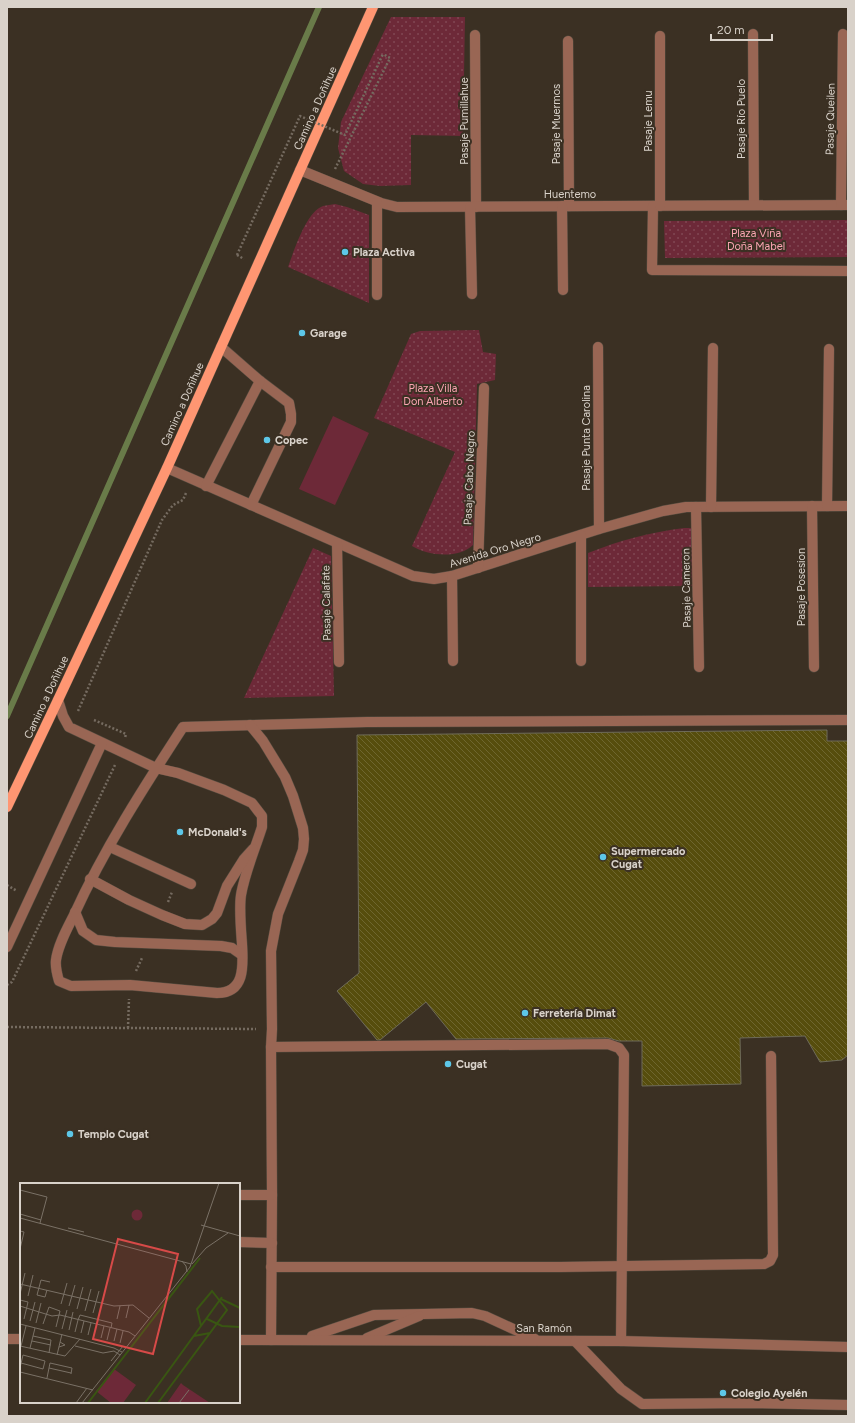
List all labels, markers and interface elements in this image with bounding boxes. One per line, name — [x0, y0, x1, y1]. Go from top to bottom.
scale bar — [711, 16, 772, 42]
text: 20 m — [717, 23, 745, 37]
street label: Camino a Doñihue — [291, 64, 340, 152]
street label: Pasaje Pumillahue — [458, 77, 471, 165]
street label: Pasaje Río Puelo — [735, 79, 748, 159]
street label: Pasaje Queilen — [823, 83, 838, 155]
street label: Pasaje Muermos — [550, 84, 563, 164]
street label: Pasaje Lemu — [642, 90, 655, 152]
street label: Huentemo — [544, 188, 596, 201]
park label: Plaza Viña Doña Mabel — [727, 227, 785, 253]
place label: Plaza Activa — [353, 246, 415, 259]
marker: Plaza Activa — [340, 247, 350, 257]
place label: Garage — [310, 327, 347, 340]
marker: Garage — [297, 328, 307, 338]
street label: Camino a Doñihue — [158, 360, 207, 448]
park label: Plaza Villa Don Alberto — [403, 382, 463, 408]
street label: Pasaje Punta Carolina — [580, 385, 593, 491]
street label: Pasaje Cabo Negro — [461, 431, 478, 525]
place label: Copec — [275, 434, 308, 447]
marker: Copec — [262, 435, 272, 445]
street label: Avenida Oro Negro — [448, 530, 542, 571]
street label: Pasaje Cameron — [679, 548, 694, 628]
street label: Pasaje Posesion — [795, 548, 808, 626]
street label: Pasaje Calafate — [319, 565, 334, 641]
street label: Camino a Doñihue — [22, 654, 71, 741]
place label: McDonald's — [188, 826, 247, 839]
marker: McDonald's — [175, 827, 185, 837]
place label: Supermercado Cugat — [611, 845, 686, 871]
marker: Supermercado Cugat — [598, 852, 608, 862]
place label: Ferretería Dimat — [533, 1007, 617, 1020]
marker: Ferretería Dimat — [520, 1008, 530, 1018]
place label: Cugat — [456, 1058, 488, 1071]
marker: Cugat — [443, 1059, 453, 1069]
place label: Templo Cugat — [78, 1128, 149, 1141]
marker: Templo Cugat — [65, 1129, 75, 1139]
inset map — [20, 1183, 240, 1403]
street label: San Ramón — [516, 1322, 572, 1335]
place label: Colegio Ayelén — [731, 1387, 807, 1400]
marker: Colegio Ayelén — [718, 1388, 728, 1398]

